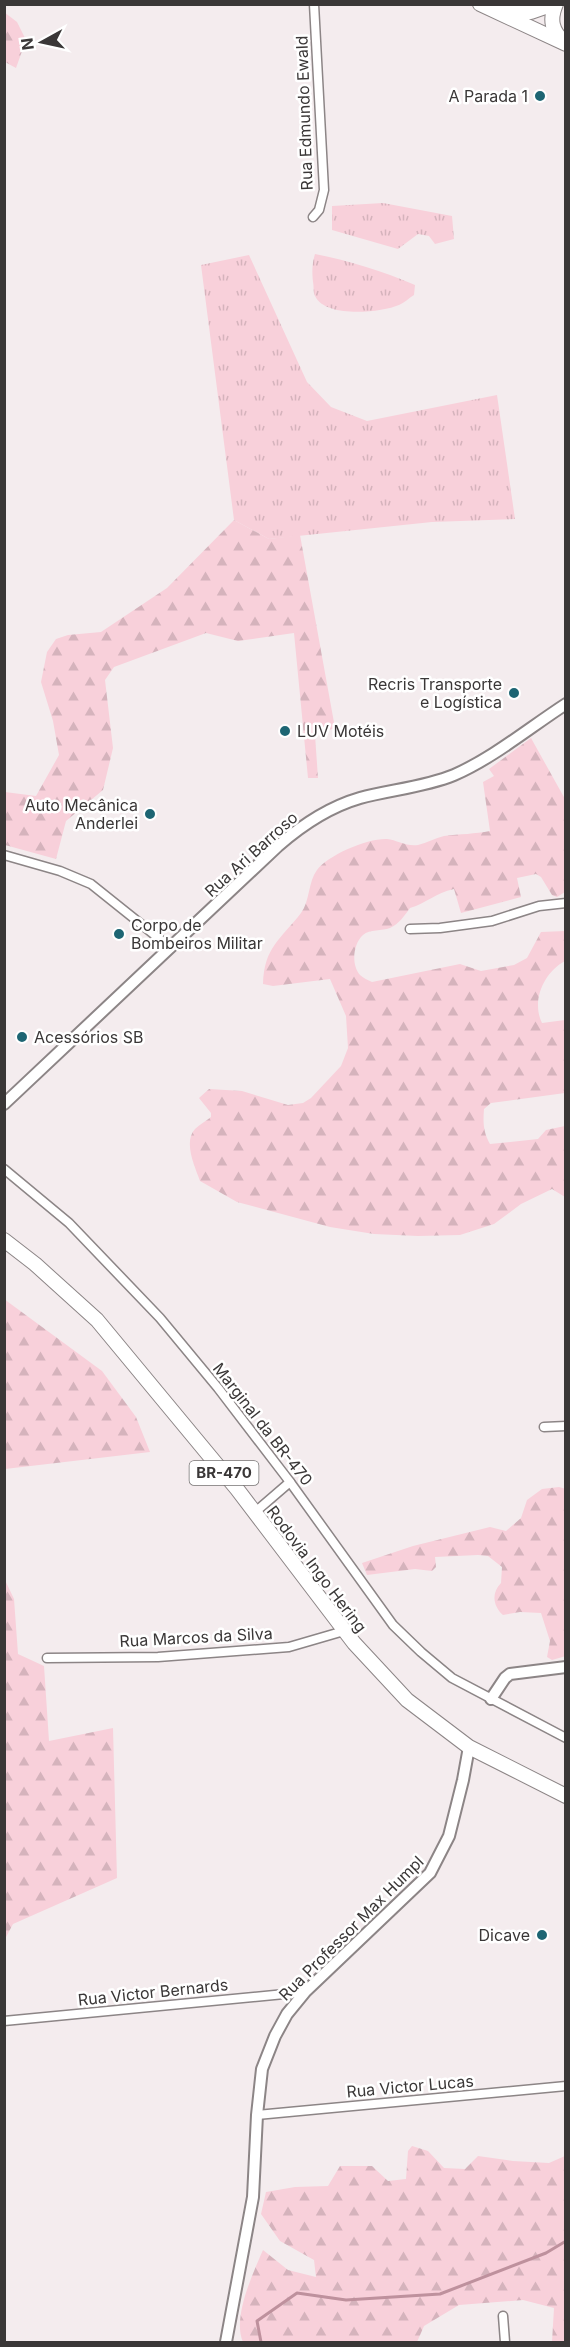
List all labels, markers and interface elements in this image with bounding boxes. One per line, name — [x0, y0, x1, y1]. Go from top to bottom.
north arrow — [12, 12, 72, 72]
street label: Rua Edmundo Ewald — [291, 35, 317, 191]
text: N — [16, 37, 38, 52]
place label: A Parada 1 — [448, 86, 528, 106]
marker: A Parada 1 — [533, 89, 547, 103]
place label: Recris Transporte e Logística — [368, 674, 502, 712]
marker: Recris Transporte e Logística — [507, 686, 521, 700]
place label: LUV Motéis — [297, 721, 384, 741]
marker: LUV Motéis — [278, 724, 292, 738]
place label: Auto Mecânica Anderlei — [25, 795, 138, 833]
marker: Auto Mecânica Anderlei — [143, 807, 157, 821]
street label: Rua Ari Barroso — [200, 807, 302, 901]
place label: Corpo de Bombeiros Militar — [131, 915, 263, 953]
marker: Corpo de Bombeiros Militar — [112, 927, 126, 941]
place label: Acessórios SB — [34, 1027, 143, 1047]
marker: Acessórios SB — [15, 1030, 29, 1044]
street label: Marginal da BR-470 — [209, 1359, 317, 1489]
road number: BR-470 — [190, 1461, 258, 1485]
street label: Rodovia Ingo Hering — [263, 1502, 371, 1636]
street label: Rua Marcos da Silva — [119, 1623, 273, 1651]
street label: Rua Professor Max Humpl — [275, 1852, 427, 2004]
place label: Dicave — [479, 1925, 530, 1945]
marker: Dicave — [535, 1928, 549, 1942]
street label: Rua Victor Bernards — [77, 1974, 229, 2010]
street label: Rua Victor Lucas — [346, 2070, 474, 2102]

